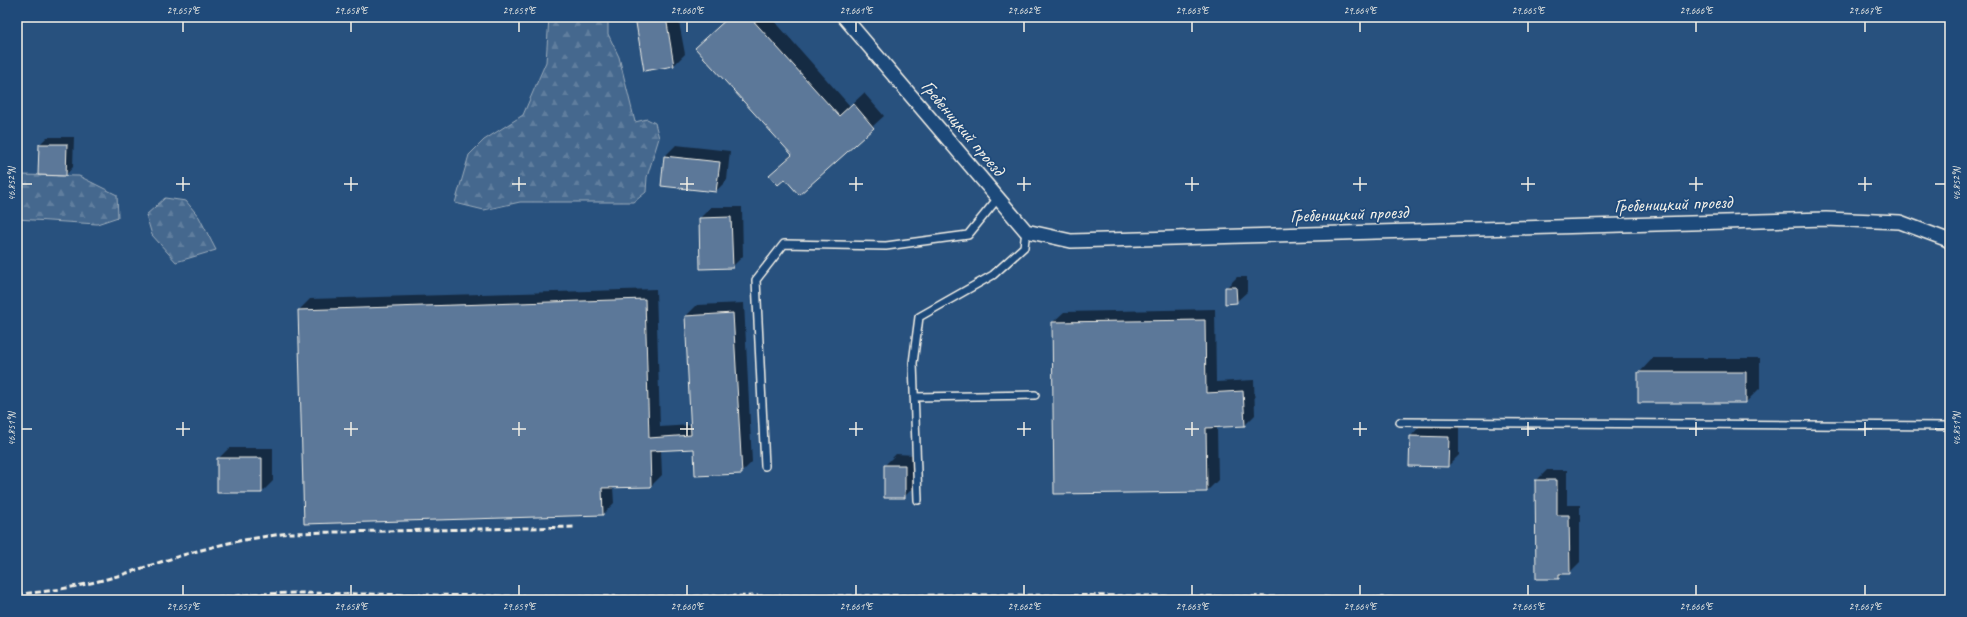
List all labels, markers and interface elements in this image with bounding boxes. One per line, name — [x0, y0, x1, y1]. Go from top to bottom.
text: 29.657°E — [167, 4, 201, 17]
text: 29.658°E — [335, 4, 369, 17]
text: 29.659°E — [503, 4, 537, 17]
text: 29.660°E — [671, 4, 705, 17]
text: 29.661°E — [840, 4, 874, 17]
text: 29.662°E — [1008, 4, 1042, 17]
text: 29.663°E — [1176, 4, 1210, 17]
text: 29.664°E — [1344, 4, 1378, 17]
text: 29.665°E — [1512, 4, 1546, 17]
text: 29.666°E — [1680, 4, 1714, 17]
text: 29.667°E — [1849, 4, 1883, 17]
street label: Гребеницкий проезд — [916, 75, 1012, 183]
text: 46.852°N — [5, 165, 18, 201]
text: 46.852°N — [1950, 165, 1963, 201]
street label: Гребеницкий проезд — [1614, 190, 1735, 218]
street label: Гребеницкий проезд — [1290, 200, 1411, 228]
text: 46.851°N — [5, 410, 18, 446]
text: 46.851°N — [1950, 410, 1963, 446]
text: 29.657°E — [167, 600, 201, 613]
text: 29.658°E — [335, 600, 369, 613]
text: 29.659°E — [503, 600, 537, 613]
text: 29.660°E — [671, 600, 705, 613]
text: 29.661°E — [840, 600, 874, 613]
text: 29.662°E — [1008, 600, 1042, 613]
text: 29.663°E — [1176, 600, 1210, 613]
text: 29.664°E — [1344, 600, 1378, 613]
text: 29.665°E — [1512, 600, 1546, 613]
text: 29.666°E — [1680, 600, 1714, 613]
text: 29.667°E — [1849, 600, 1883, 613]

